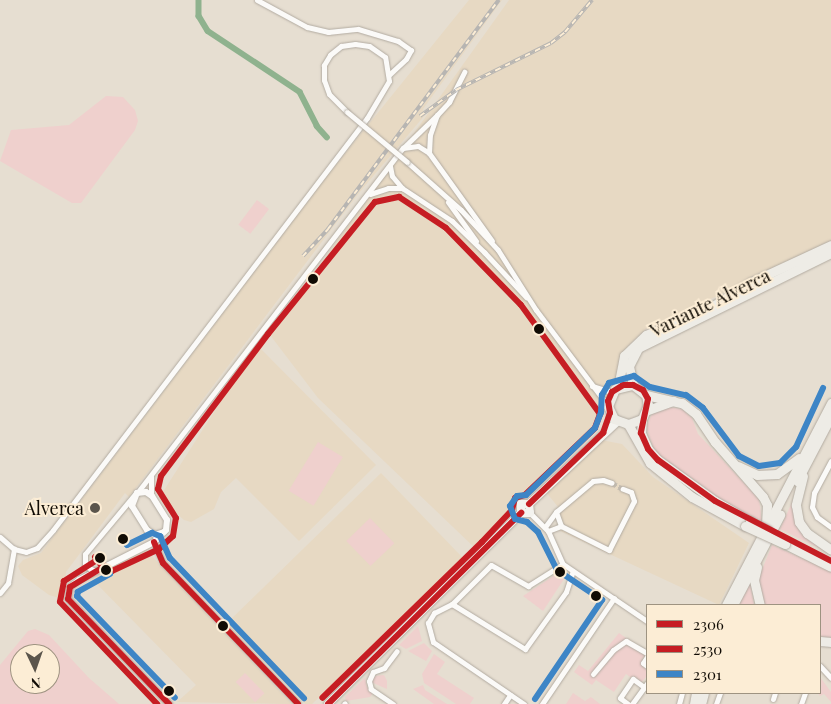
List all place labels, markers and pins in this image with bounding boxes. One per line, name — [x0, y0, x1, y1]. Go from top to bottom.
unlabelled marker — [308, 274, 318, 284]
unlabelled marker — [534, 324, 544, 334]
place label: Alverca — [24, 497, 84, 519]
marker: Alverca — [88, 501, 102, 515]
unlabelled marker — [118, 534, 128, 544]
unlabelled marker — [95, 553, 105, 563]
unlabelled marker — [101, 565, 111, 575]
unlabelled marker — [555, 567, 565, 577]
unlabelled marker — [591, 591, 601, 601]
unlabelled marker — [218, 621, 228, 631]
unlabelled marker — [164, 686, 174, 696]

